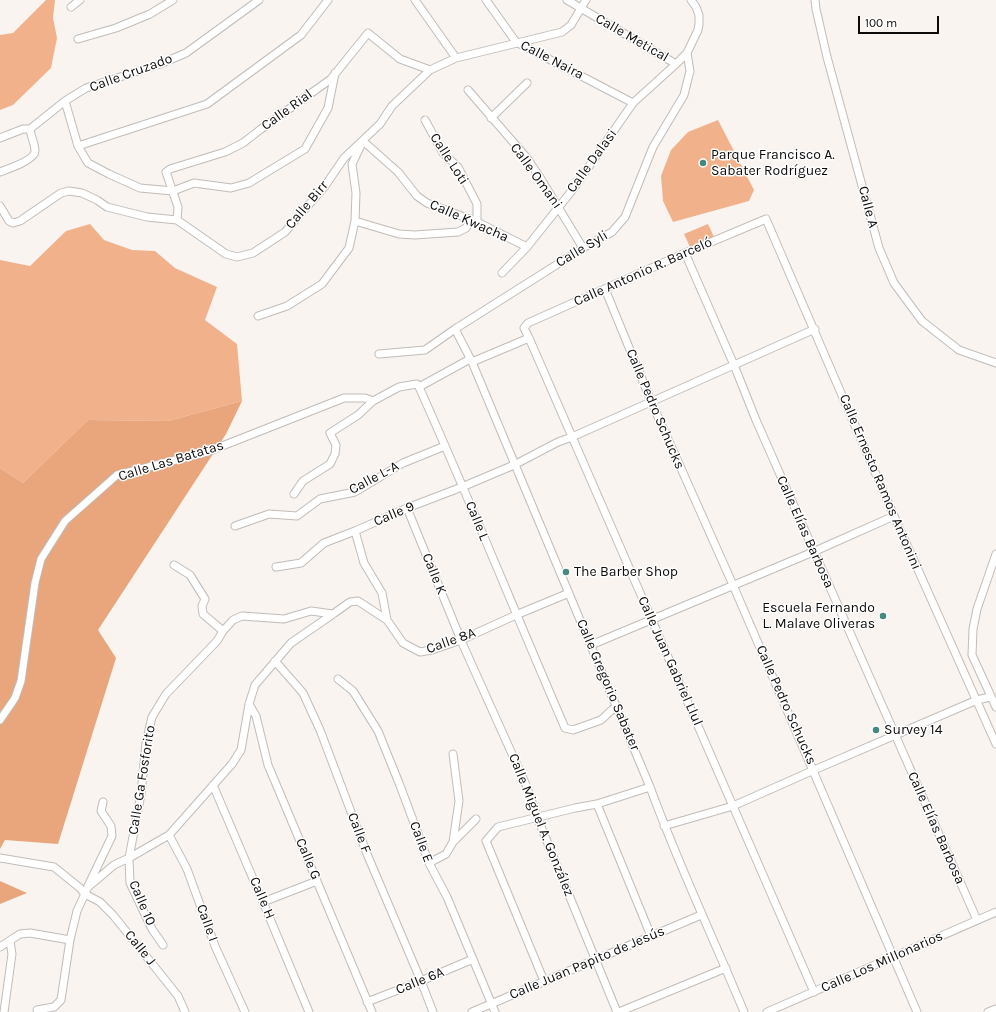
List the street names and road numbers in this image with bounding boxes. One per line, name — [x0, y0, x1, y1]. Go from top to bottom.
street label: Calle Metical — [592, 10, 672, 66]
street label: Calle Naira — [518, 37, 586, 83]
street label: Calle Cruzado — [87, 50, 175, 96]
street label: Calle Rial — [258, 86, 316, 134]
street label: Calle Dalasi — [563, 126, 621, 196]
street label: Calle Loti — [426, 130, 472, 188]
street label: Calle Omani — [507, 140, 565, 212]
street label: Calle Birr — [282, 178, 332, 232]
street label: Calle A — [854, 184, 882, 230]
street label: Calle Kwacha — [427, 196, 511, 246]
street label: Calle Syli — [553, 227, 611, 271]
street label: Calle Antonio R. Barceló — [571, 234, 715, 310]
street label: Calle Pedro Schucks — [622, 346, 688, 472]
street label: Calle Ernesto Ramos Antonini — [835, 392, 925, 572]
street label: Calle Las Batatas — [116, 437, 226, 485]
street label: Calle L-A — [346, 458, 402, 498]
street label: Calle Elías Barbosa — [773, 473, 837, 591]
street label: Calle 9 — [371, 498, 417, 530]
street label: Calle L — [461, 499, 493, 543]
street label: Calle K — [418, 551, 450, 597]
street label: Calle Juan Gabriel Llul — [634, 594, 706, 728]
street label: Calle Gregorio Sabater — [573, 617, 643, 753]
street label: Calle 8A — [424, 624, 478, 658]
street label: Calle Pedro Schucks — [752, 643, 820, 767]
street label: Calle Ga Fosforito — [125, 724, 159, 836]
street label: Calle Miguel A. González — [505, 751, 577, 899]
street label: Calle Elías Barbosa — [904, 769, 968, 887]
street label: Calle F — [344, 810, 374, 856]
street label: Calle E — [406, 819, 436, 865]
street label: Calle G — [292, 836, 324, 882]
street label: Calle H — [246, 874, 278, 922]
street label: Calle 10 — [125, 878, 159, 928]
street label: Calle I — [193, 902, 221, 944]
street label: Calle Juan Papito de Jesús — [507, 923, 667, 1003]
street label: Calle J — [121, 927, 159, 969]
street label: Calle Los Millonarios — [819, 928, 945, 996]
street label: Calle 6A — [393, 964, 447, 998]

